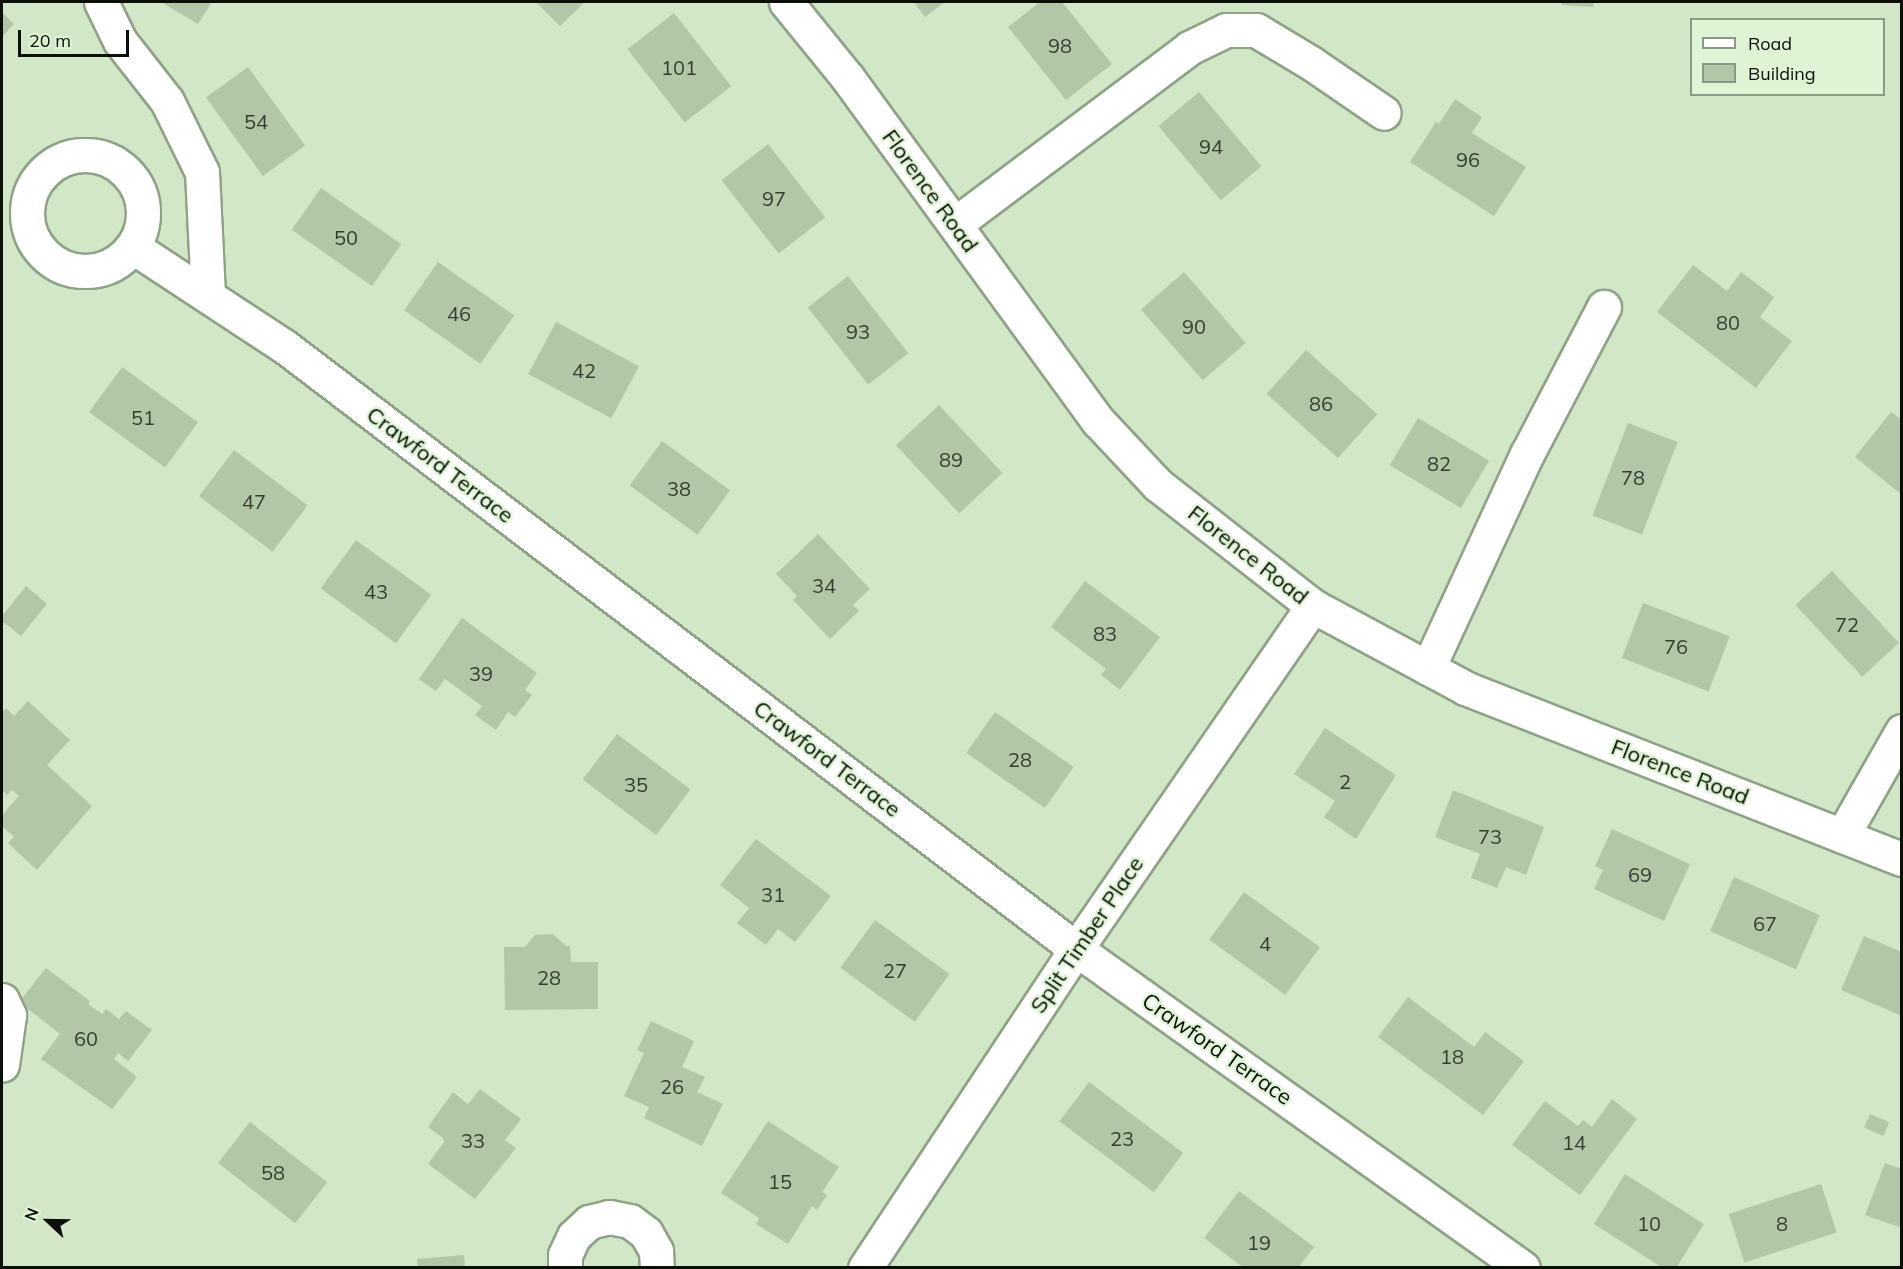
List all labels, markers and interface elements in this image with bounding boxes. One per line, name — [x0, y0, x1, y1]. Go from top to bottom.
scale bar — [21, 18, 132, 56]
legend — [1690, 18, 1885, 96]
text: 20 m — [29, 29, 71, 52]
text: Road — [1748, 32, 1792, 55]
house number: 98 — [1048, 33, 1072, 57]
house number: 101 — [661, 55, 697, 79]
text: Building — [1748, 62, 1816, 85]
house number: 54 — [244, 109, 268, 133]
street label: Florence Road — [877, 125, 983, 257]
house number: 94 — [1199, 134, 1223, 158]
house number: 96 — [1456, 147, 1480, 171]
house number: 97 — [762, 186, 786, 210]
house number: 50 — [334, 225, 358, 249]
house number: 46 — [447, 301, 471, 325]
house number: 80 — [1716, 310, 1740, 334]
house number: 90 — [1182, 314, 1206, 338]
house number: 93 — [846, 319, 870, 343]
house number: 42 — [572, 358, 596, 382]
house number: 86 — [1309, 391, 1333, 415]
street label: Crawford Terrace — [361, 401, 519, 529]
house number: 51 — [131, 405, 155, 429]
house number: 89 — [939, 447, 963, 471]
house number: 82 — [1427, 451, 1451, 475]
house number: 78 — [1621, 465, 1645, 489]
house number: 38 — [667, 476, 691, 500]
house number: 47 — [242, 489, 266, 513]
street label: Florence Road — [1183, 500, 1313, 610]
house number: 34 — [812, 573, 836, 597]
house number: 43 — [364, 579, 388, 603]
house number: 72 — [1835, 612, 1859, 636]
house number: 83 — [1093, 621, 1117, 645]
house number: 76 — [1664, 634, 1688, 658]
house number: 39 — [469, 661, 493, 685]
street label: Crawford Terrace — [748, 695, 906, 823]
street label: Florence Road — [1608, 734, 1752, 810]
house number: 28 — [1008, 747, 1032, 771]
house number: 2 — [1339, 769, 1351, 793]
house number: 35 — [624, 772, 648, 796]
house number: 73 — [1478, 824, 1502, 848]
street label: Split Timber Place — [1025, 852, 1149, 1018]
house number: 69 — [1628, 862, 1652, 886]
house number: 31 — [761, 882, 785, 906]
house number: 67 — [1753, 911, 1777, 935]
house number: 4 — [1259, 931, 1271, 955]
house number: 27 — [883, 958, 907, 982]
house number: 28 — [537, 965, 561, 989]
street label: Crawford Terrace — [1137, 987, 1297, 1111]
house number: 60 — [74, 1026, 98, 1050]
house number: 18 — [1440, 1044, 1464, 1068]
house number: 26 — [660, 1074, 684, 1098]
house number: 23 — [1110, 1126, 1134, 1150]
house number: 33 — [461, 1128, 485, 1152]
house number: 14 — [1562, 1130, 1586, 1154]
house number: 58 — [261, 1160, 285, 1184]
house number: 15 — [768, 1169, 792, 1193]
north arrow — [18, 1191, 78, 1251]
text: N — [20, 1205, 43, 1224]
house number: 10 — [1637, 1211, 1661, 1235]
house number: 8 — [1776, 1211, 1788, 1235]
house number: 19 — [1247, 1230, 1271, 1254]

